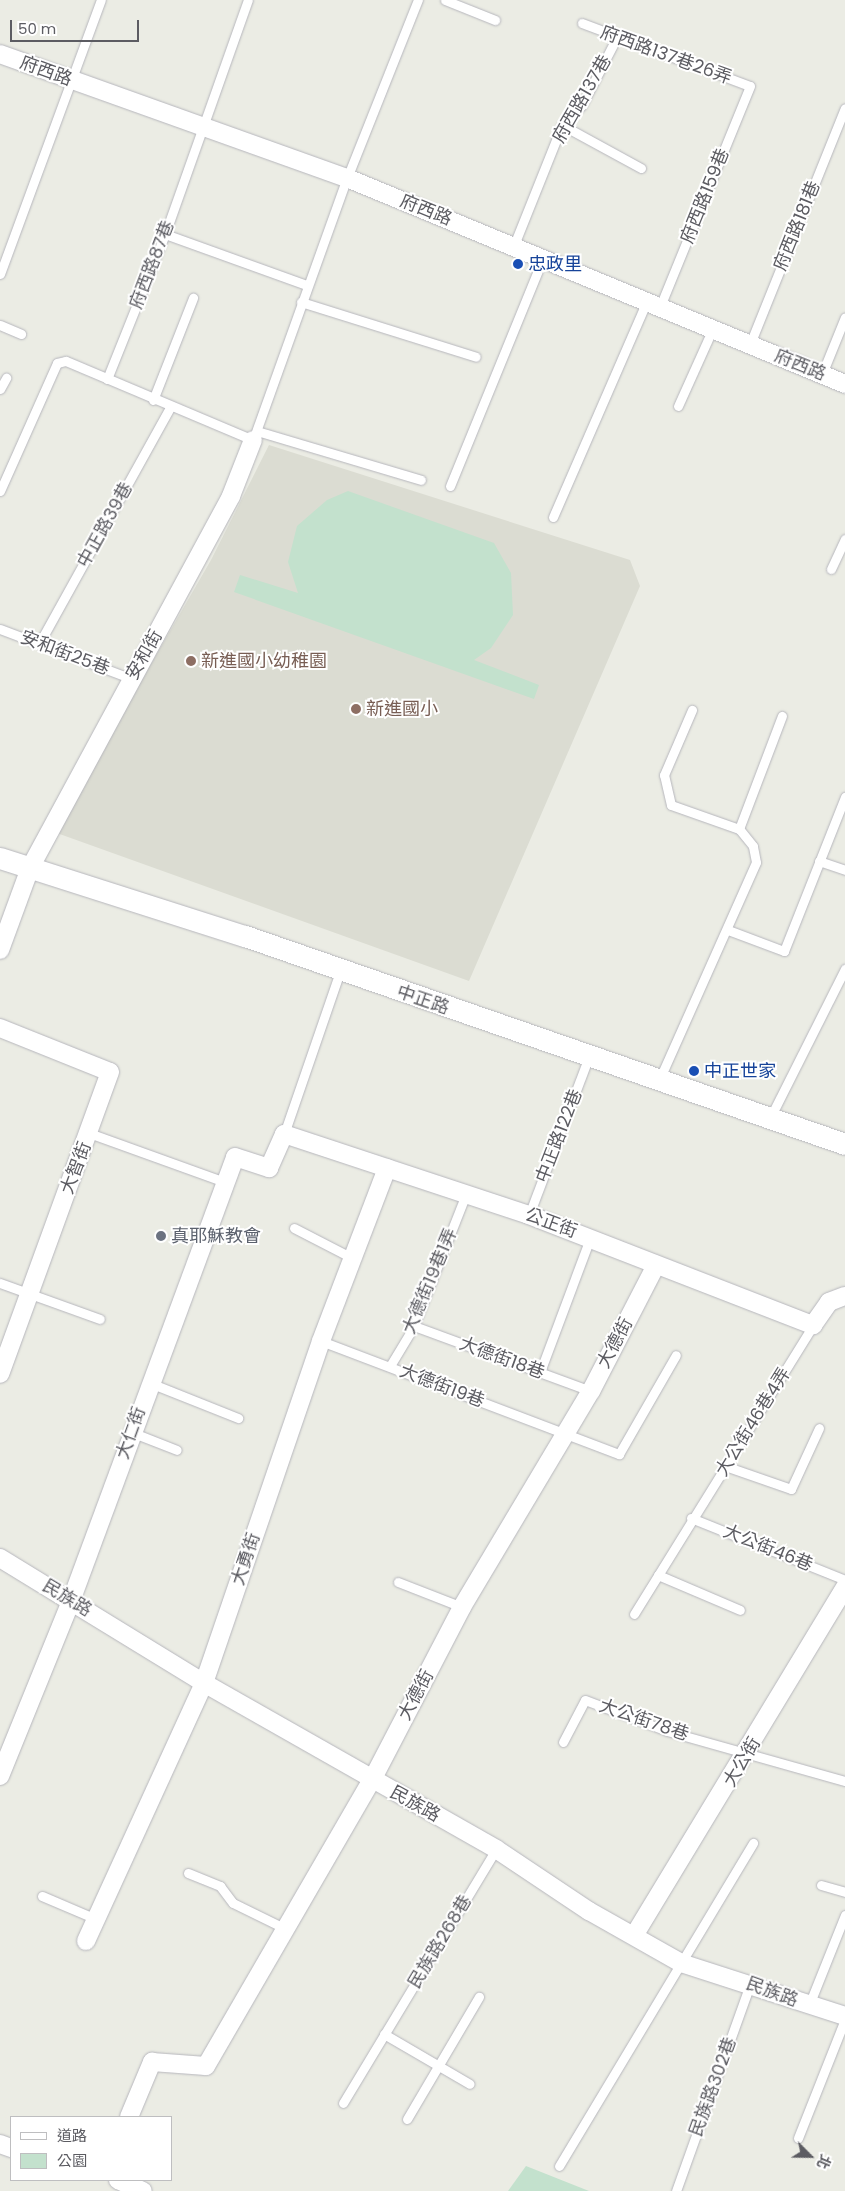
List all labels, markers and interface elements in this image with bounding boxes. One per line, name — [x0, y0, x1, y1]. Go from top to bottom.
scale bar — [12, 10, 141, 42]
text: 50 m — [18, 18, 56, 39]
street label: 府西路137巷26弄 — [597, 21, 735, 89]
street label: 府西路137巷 — [548, 51, 616, 147]
street label: 府西路 — [17, 52, 75, 90]
street label: 府西路159巷 — [676, 145, 734, 247]
street label: 府西路181巷 — [769, 178, 825, 274]
street label: 府西路 — [397, 190, 455, 230]
street label: 府西路87巷 — [125, 218, 179, 312]
place label: 忠政里 — [528, 253, 582, 275]
marker: 忠政里 — [512, 258, 524, 270]
street label: 府西路 — [771, 345, 829, 385]
street label: 中正路39巷 — [73, 479, 137, 571]
street label: 安和街25巷 — [17, 626, 113, 680]
street label: 安和街 — [121, 626, 167, 684]
place label: 新進國小幼稚園 — [201, 650, 327, 672]
marker: 新進國小幼稚園 — [185, 655, 197, 667]
place label: 新進國小 — [366, 698, 438, 720]
marker: 新進國小 — [350, 703, 362, 715]
street label: 中正路 — [394, 981, 452, 1019]
place label: 中正世家 — [704, 1060, 776, 1082]
marker: 中正世家 — [688, 1065, 700, 1077]
street label: 中正路122巷 — [531, 1086, 587, 1186]
street label: 大智街 — [56, 1139, 96, 1197]
street label: 公正街 — [522, 1204, 580, 1242]
place label: 真耶穌教會 — [171, 1225, 261, 1247]
street label: 大德街19巷1弄 — [398, 1225, 462, 1337]
marker: 真耶穌教會 — [155, 1230, 167, 1242]
street label: 大德街 — [593, 1314, 637, 1372]
street label: 大德街18巷 — [456, 1333, 548, 1383]
street label: 大德街19巷 — [397, 1360, 487, 1412]
street label: 大公街46巷4弄 — [711, 1364, 795, 1480]
street label: 大仁街 — [112, 1404, 150, 1462]
street label: 大公街46巷 — [720, 1520, 816, 1576]
street label: 大勇街 — [227, 1530, 265, 1588]
street label: 民族路 — [38, 1575, 96, 1621]
street label: 大德街 — [394, 1666, 438, 1724]
street label: 大公街78巷 — [596, 1695, 692, 1745]
street label: 大公街 — [719, 1733, 765, 1791]
street label: 民族路 — [386, 1781, 444, 1827]
street label: 民族路268巷 — [404, 1891, 476, 1993]
street label: 民族路 — [743, 1973, 801, 2011]
street label: 民族路302巷 — [685, 2034, 741, 2140]
legend — [10, 2116, 172, 2181]
text: 道路 — [57, 2125, 87, 2146]
north arrow — [785, 2131, 835, 2181]
text: 公園 — [57, 2150, 87, 2171]
text: 北 — [812, 2152, 836, 2172]

